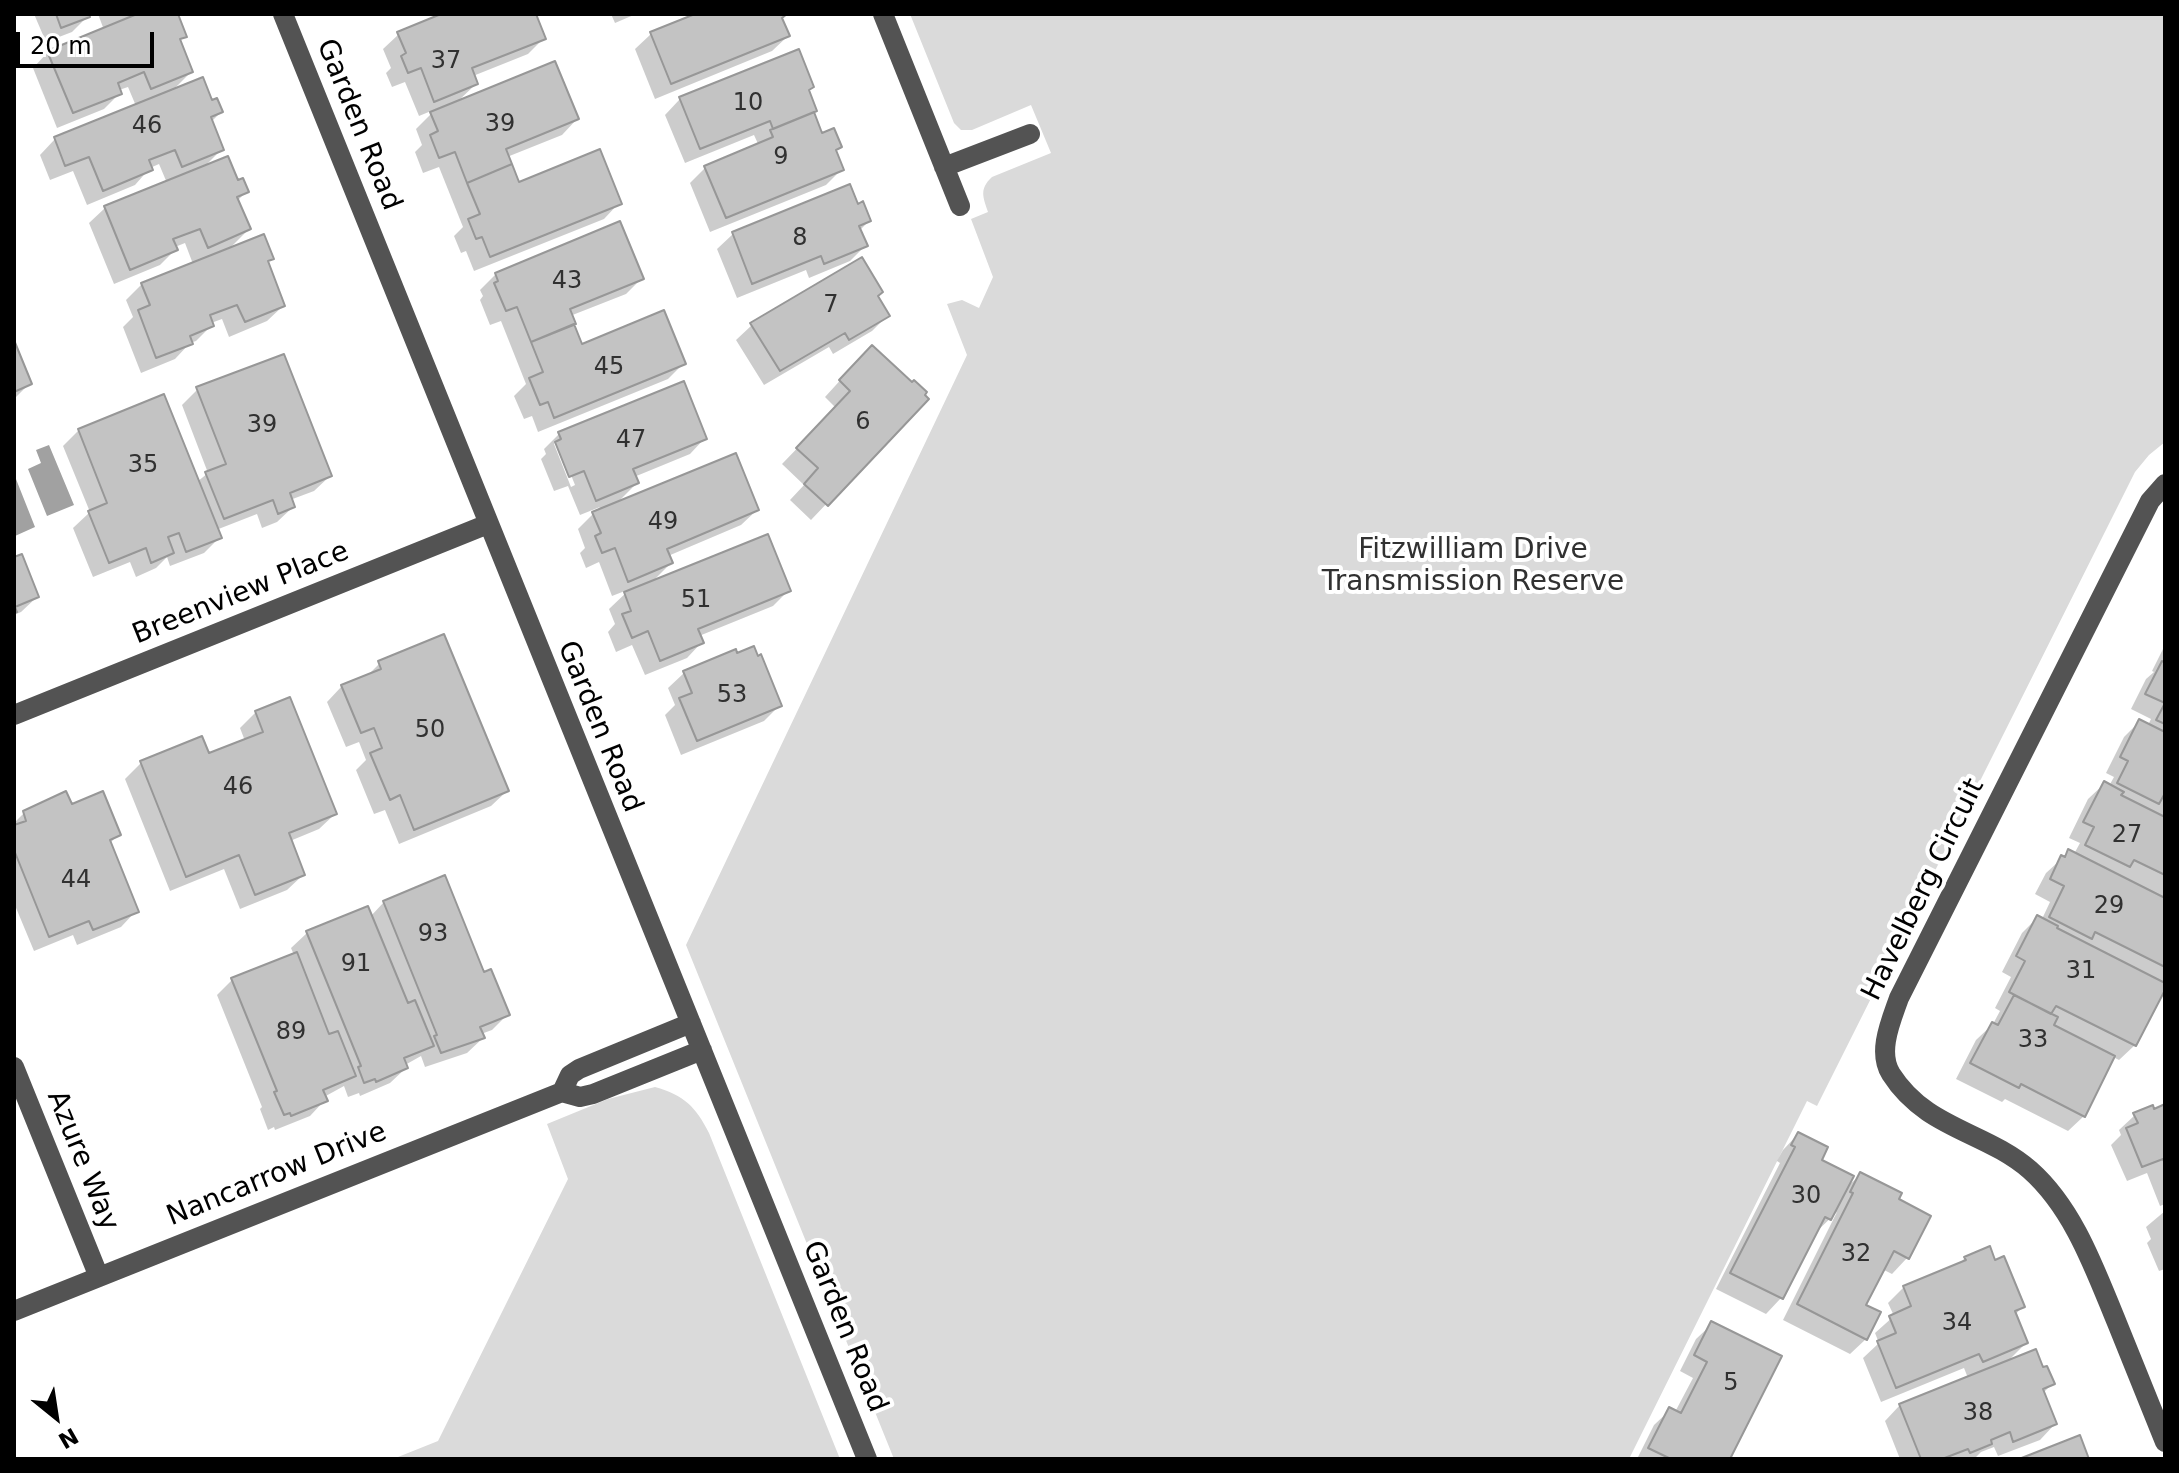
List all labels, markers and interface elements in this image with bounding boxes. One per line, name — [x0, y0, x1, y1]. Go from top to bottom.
scale bar — [20, 16, 158, 66]
text: 20 m — [30, 32, 92, 60]
street label: Garden Road — [308, 34, 408, 216]
house number: 37 — [431, 48, 461, 76]
house number: 10 — [733, 90, 763, 118]
house number: 39 — [485, 111, 515, 139]
house number: 46 — [132, 113, 162, 141]
house number: 9 — [773, 144, 789, 172]
house number: 8 — [792, 225, 808, 253]
house number: 43 — [552, 268, 582, 296]
house number: 7 — [823, 292, 839, 320]
house number: 45 — [594, 354, 624, 382]
house number: 6 — [855, 409, 871, 437]
house number: 39 — [247, 412, 277, 440]
house number: 47 — [616, 427, 646, 455]
house number: 35 — [128, 452, 158, 480]
house number: 49 — [648, 509, 678, 537]
park label: Fitzwilliam Drive Transmission Reserve — [1322, 534, 1624, 600]
street label: Breenview Place — [128, 535, 354, 653]
house number: 51 — [681, 587, 711, 615]
street label: Garden Road — [549, 636, 649, 818]
house number: 53 — [717, 682, 747, 710]
house number: 50 — [415, 717, 445, 745]
house number: 46 — [223, 774, 253, 802]
street label: Havelberg Circuit — [1856, 774, 1992, 1006]
house number: 27 — [2112, 822, 2142, 850]
house number: 44 — [61, 867, 91, 895]
house number: 29 — [2094, 893, 2124, 921]
house number: 93 — [418, 921, 448, 949]
house number: 91 — [341, 951, 371, 979]
house number: 31 — [2066, 958, 2096, 986]
house number: 89 — [276, 1019, 306, 1047]
house number: 33 — [2018, 1027, 2048, 1055]
street label: Azure Way — [39, 1086, 125, 1236]
street label: Nancarrow Drive — [162, 1116, 392, 1234]
house number: 30 — [1791, 1183, 1821, 1211]
street label: Garden Road — [794, 1236, 894, 1418]
house number: 32 — [1841, 1241, 1871, 1269]
house number: 34 — [1942, 1310, 1972, 1338]
house number: 5 — [1723, 1370, 1739, 1398]
north arrow — [16, 1377, 96, 1457]
house number: 38 — [1963, 1400, 1993, 1428]
text: N — [54, 1423, 82, 1454]

